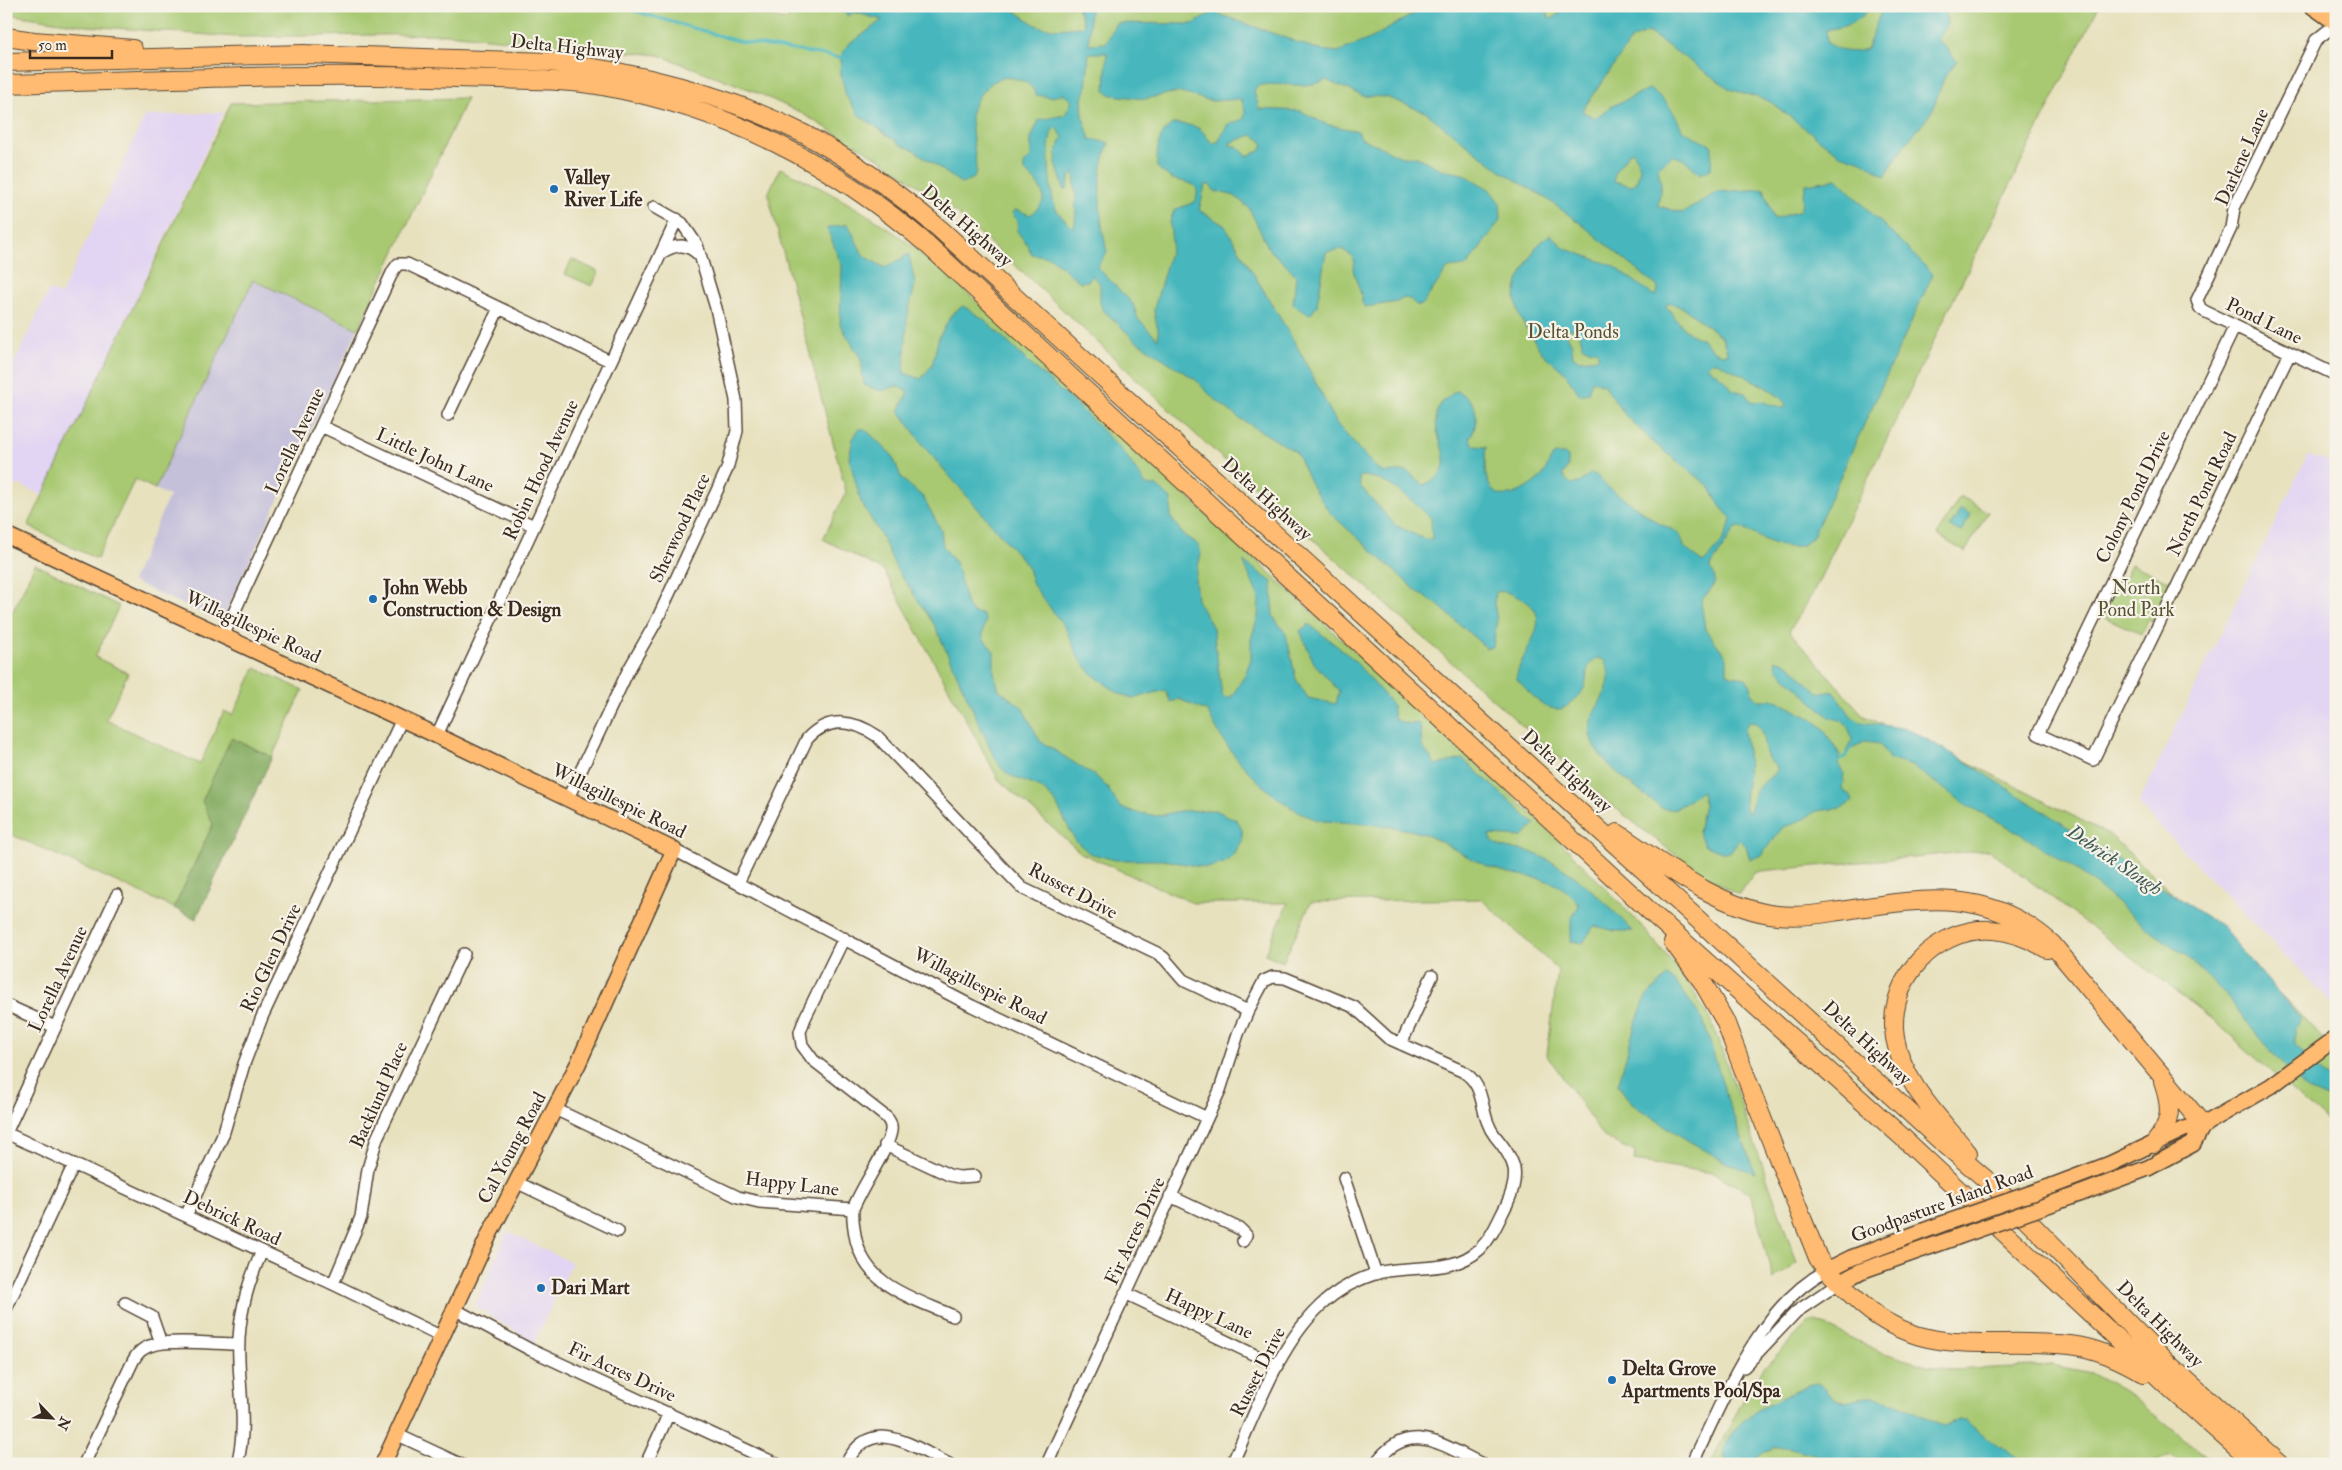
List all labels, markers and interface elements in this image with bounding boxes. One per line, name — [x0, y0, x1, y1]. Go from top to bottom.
scale bar — [30, 28, 112, 60]
street label: Delta Highway — [509, 29, 625, 65]
text: 50 m — [38, 36, 67, 55]
street label: Darlene Lane — [2210, 105, 2274, 209]
place label: Valley River Life — [563, 166, 643, 212]
street label: Delta Highway — [916, 180, 1018, 273]
marker: Valley River Life — [548, 183, 560, 195]
street label: Pond Lane — [2222, 292, 2306, 350]
park label: Delta Ponds — [1527, 320, 1619, 344]
street label: Lorella Avenue — [260, 384, 330, 498]
street label: Robin Hood Avenue — [498, 396, 584, 544]
street label: Little John Lane — [372, 422, 498, 498]
street label: Colony Pond Drive — [2090, 426, 2176, 567]
street label: North Pond Road — [2162, 427, 2243, 560]
street label: Delta Highway — [1217, 452, 1318, 546]
street label: Sherwood Place — [644, 469, 716, 587]
place label: John Webb Construction & Design — [382, 576, 561, 623]
park label: North Pond Park — [2097, 576, 2175, 622]
street label: Willagillespie Road — [180, 585, 325, 670]
marker: John Webb Construction & Design — [367, 593, 379, 605]
street label: Delta Highway — [1517, 724, 1618, 818]
street label: Willagillespie Road — [547, 758, 691, 845]
water label: Debrick Slough — [2062, 818, 2167, 901]
street label: Russet Drive — [1024, 857, 1122, 925]
street label: Rio Glen Drive — [235, 900, 307, 1016]
street label: Lorella Avenue — [23, 922, 93, 1036]
street label: Willagillespie Road — [908, 942, 1051, 1031]
street label: Delta Highway — [1817, 996, 1917, 1091]
street label: Backlund Place — [345, 1038, 413, 1152]
street label: Cal Young Road — [472, 1087, 552, 1208]
street label: Goodpasture Island Road — [1848, 1160, 2037, 1249]
street label: Happy Lane — [744, 1166, 840, 1203]
street label: Fir Acres Drive — [1099, 1173, 1171, 1289]
street label: Debrick Road — [179, 1185, 285, 1251]
street label: Delta Highway — [2111, 1275, 2209, 1373]
place label: Dari Mart — [551, 1276, 631, 1300]
marker: Dari Mart — [535, 1282, 547, 1294]
street label: Happy Lane — [1161, 1283, 1257, 1346]
street label: Russet Drive — [1225, 1323, 1291, 1421]
street label: Fir Acres Drive — [564, 1336, 680, 1408]
place label: Delta Grove Apartments Pool/Spa — [1621, 1357, 1781, 1404]
marker: Delta Grove Apartments Pool/Spa — [1606, 1374, 1618, 1386]
north arrow — [28, 1392, 78, 1442]
text: N — [53, 1413, 74, 1433]

